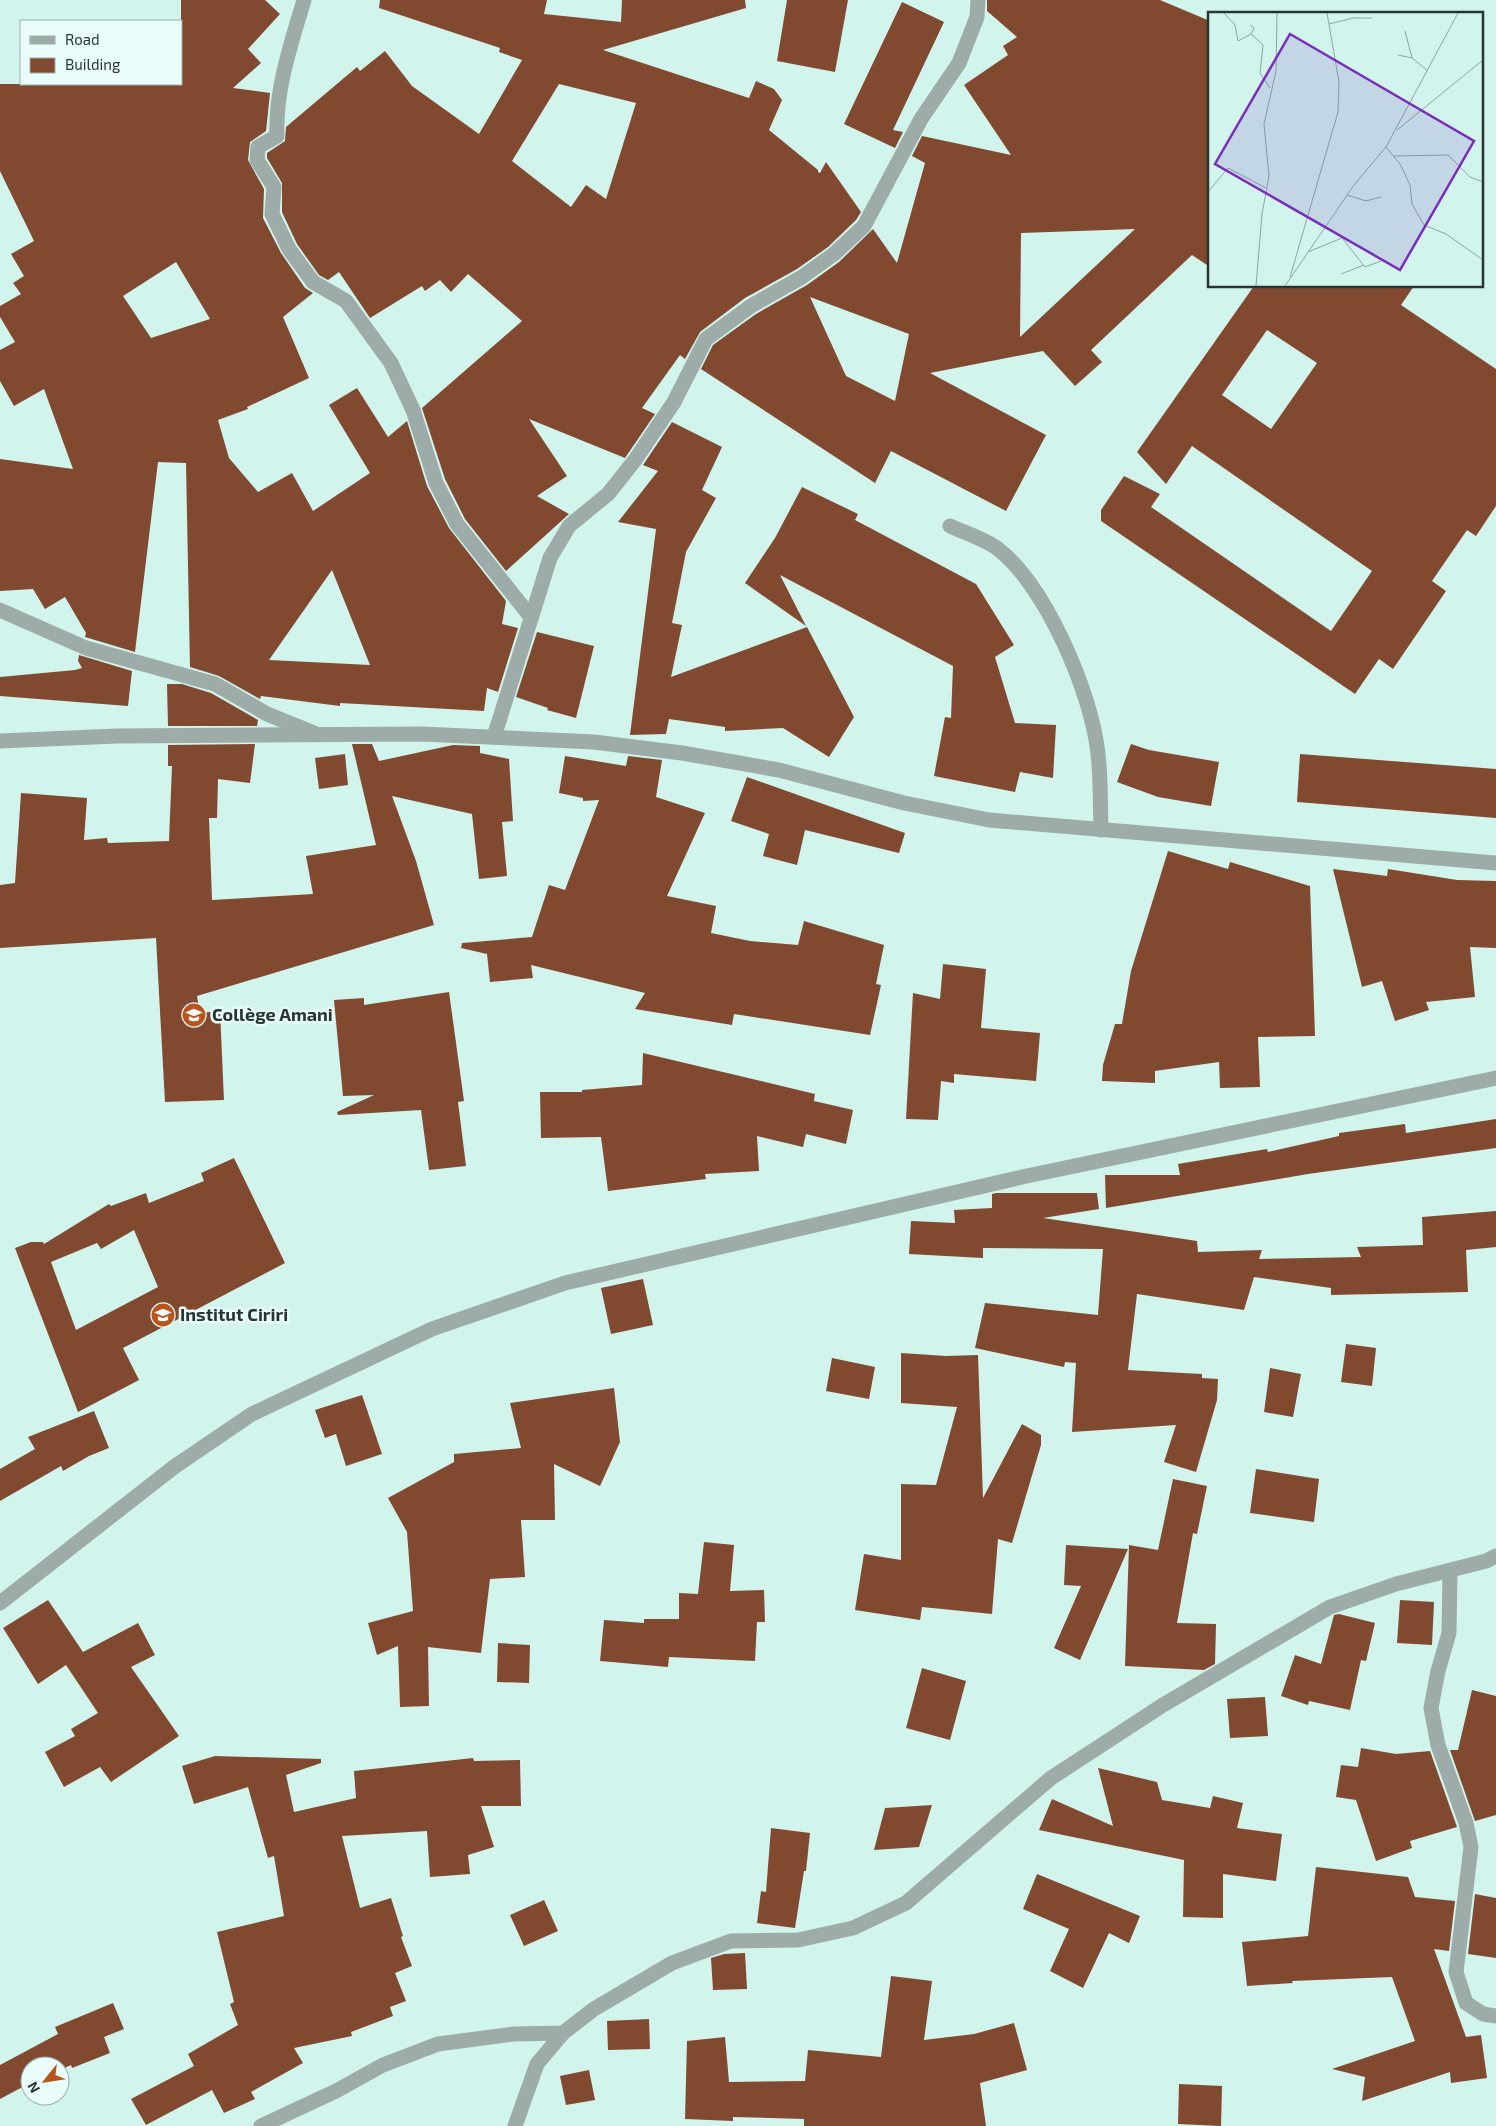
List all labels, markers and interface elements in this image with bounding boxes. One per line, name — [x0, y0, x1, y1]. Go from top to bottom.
inset map — [1208, 12, 1484, 288]
legend — [20, 20, 182, 85]
text: Road — [65, 30, 100, 48]
text: Building — [65, 55, 121, 73]
school or university icon: Collège Amani — [181, 1002, 207, 1028]
place label: Collège Amani — [212, 1003, 333, 1025]
school or university icon: Institut Ciriri — [150, 1302, 176, 1328]
place label: Institut Ciriri — [180, 1303, 288, 1325]
north arrow — [20, 2056, 70, 2106]
text: N — [23, 2079, 43, 2096]

